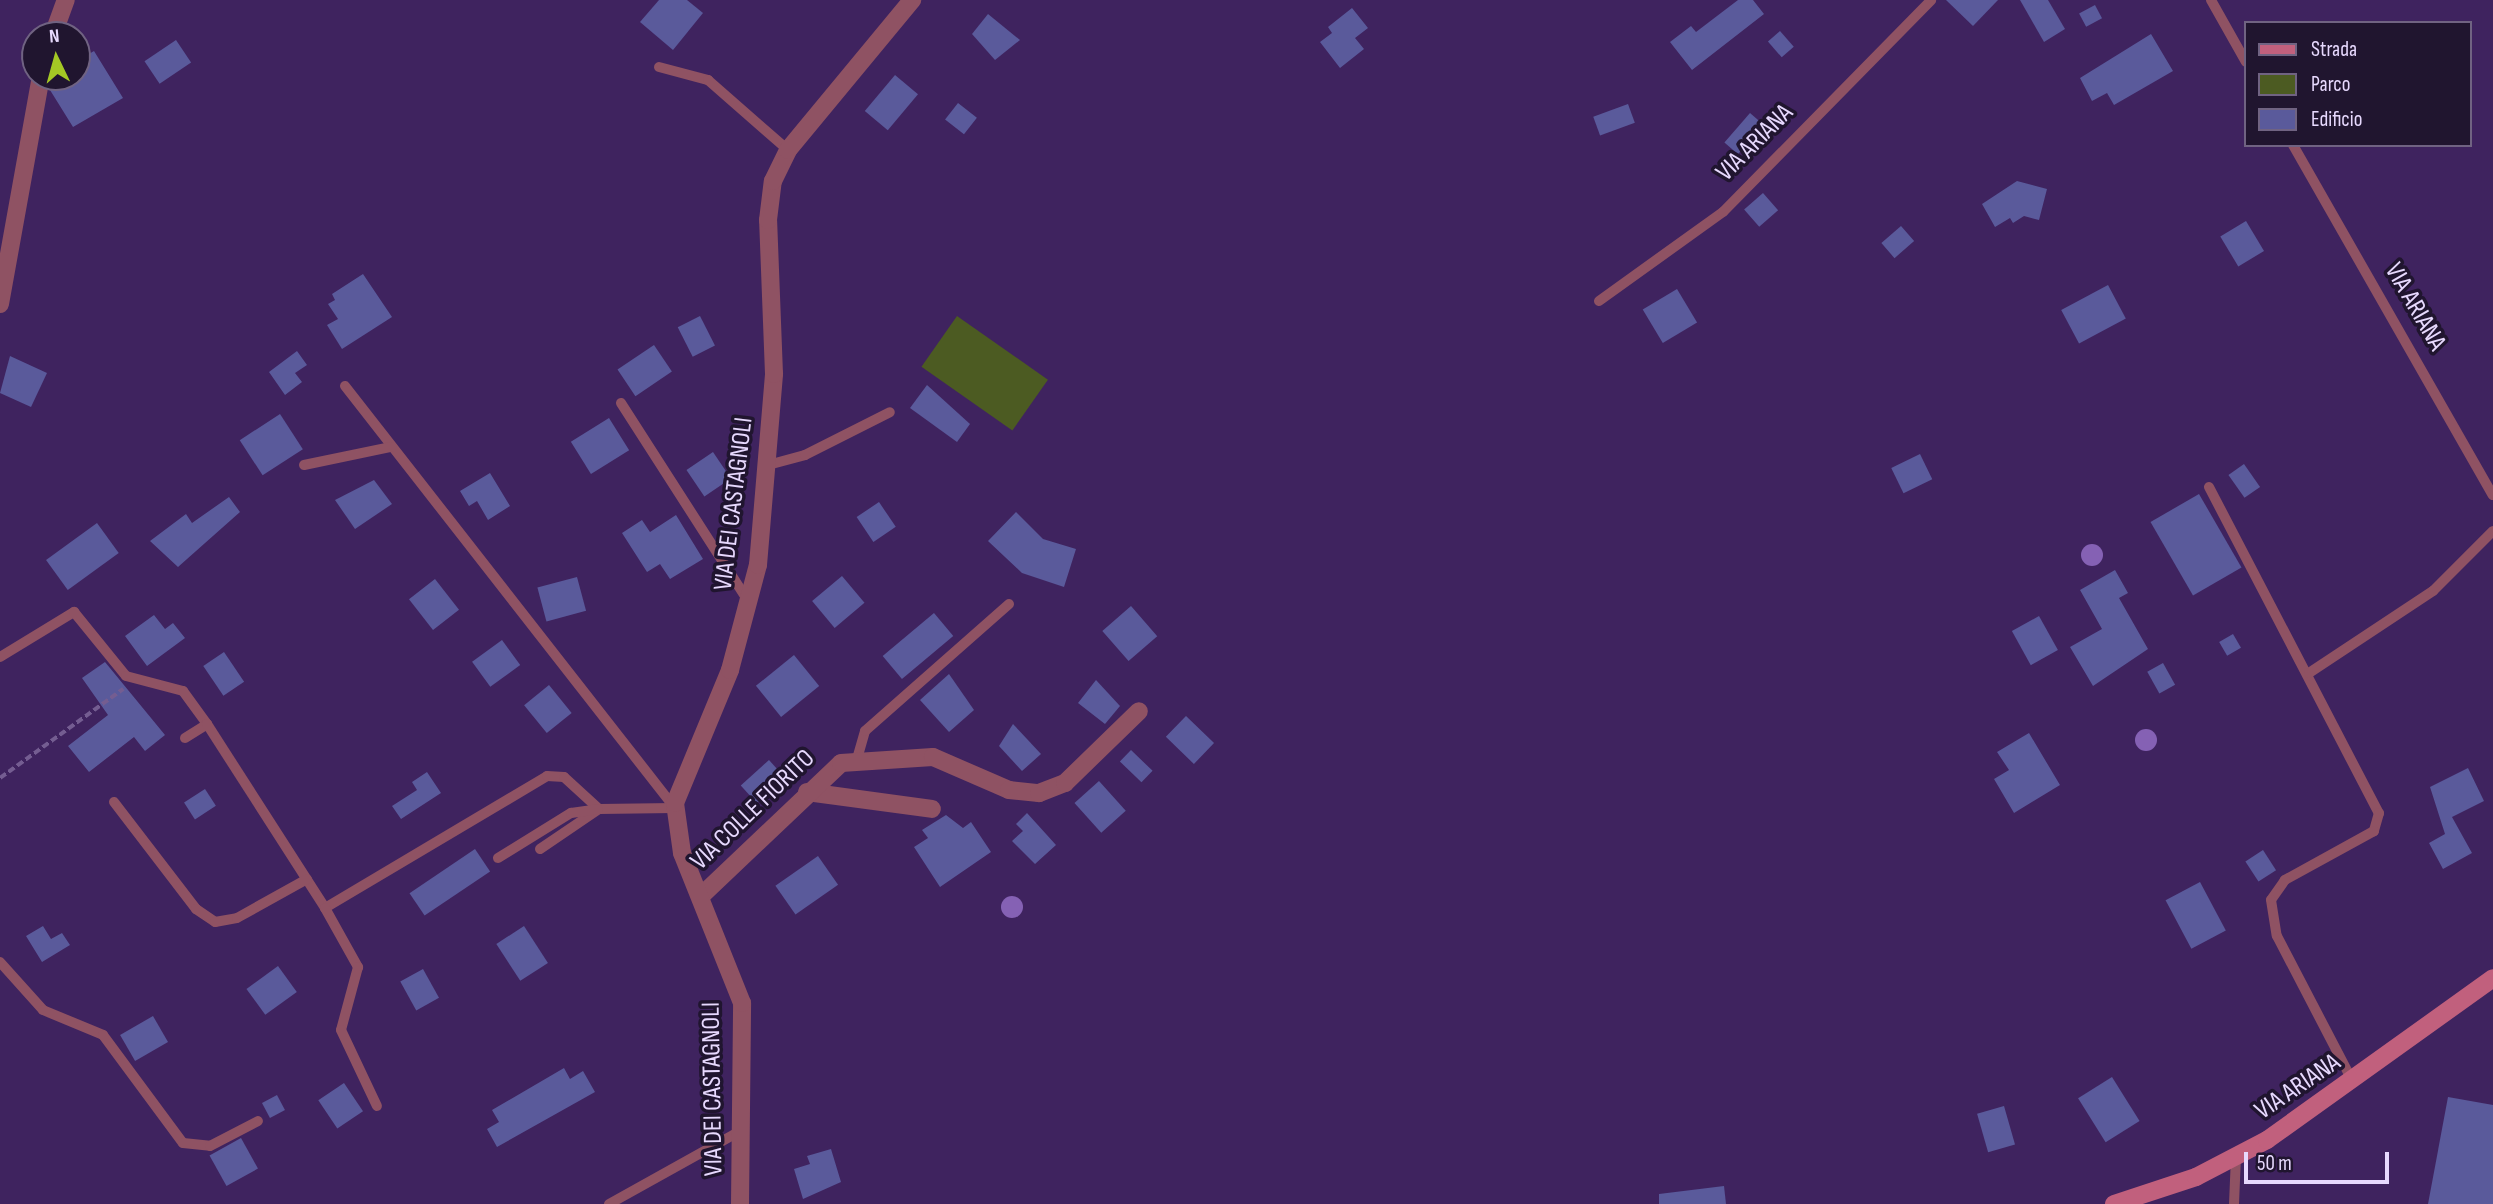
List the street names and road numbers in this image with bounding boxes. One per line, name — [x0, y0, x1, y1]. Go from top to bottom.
street label: VIA ARIANA — [1710, 98, 1800, 188]
street label: VIA ARIANA — [2377, 258, 2453, 356]
street label: VIA DEI CASTAGNOLI — [708, 416, 760, 592]
street label: VIA COLLE FIORITO — [685, 743, 821, 877]
street label: VIA DEI CASTAGNOLI — [696, 1002, 730, 1176]
street label: VIA ARIANA — [2249, 1047, 2347, 1127]

